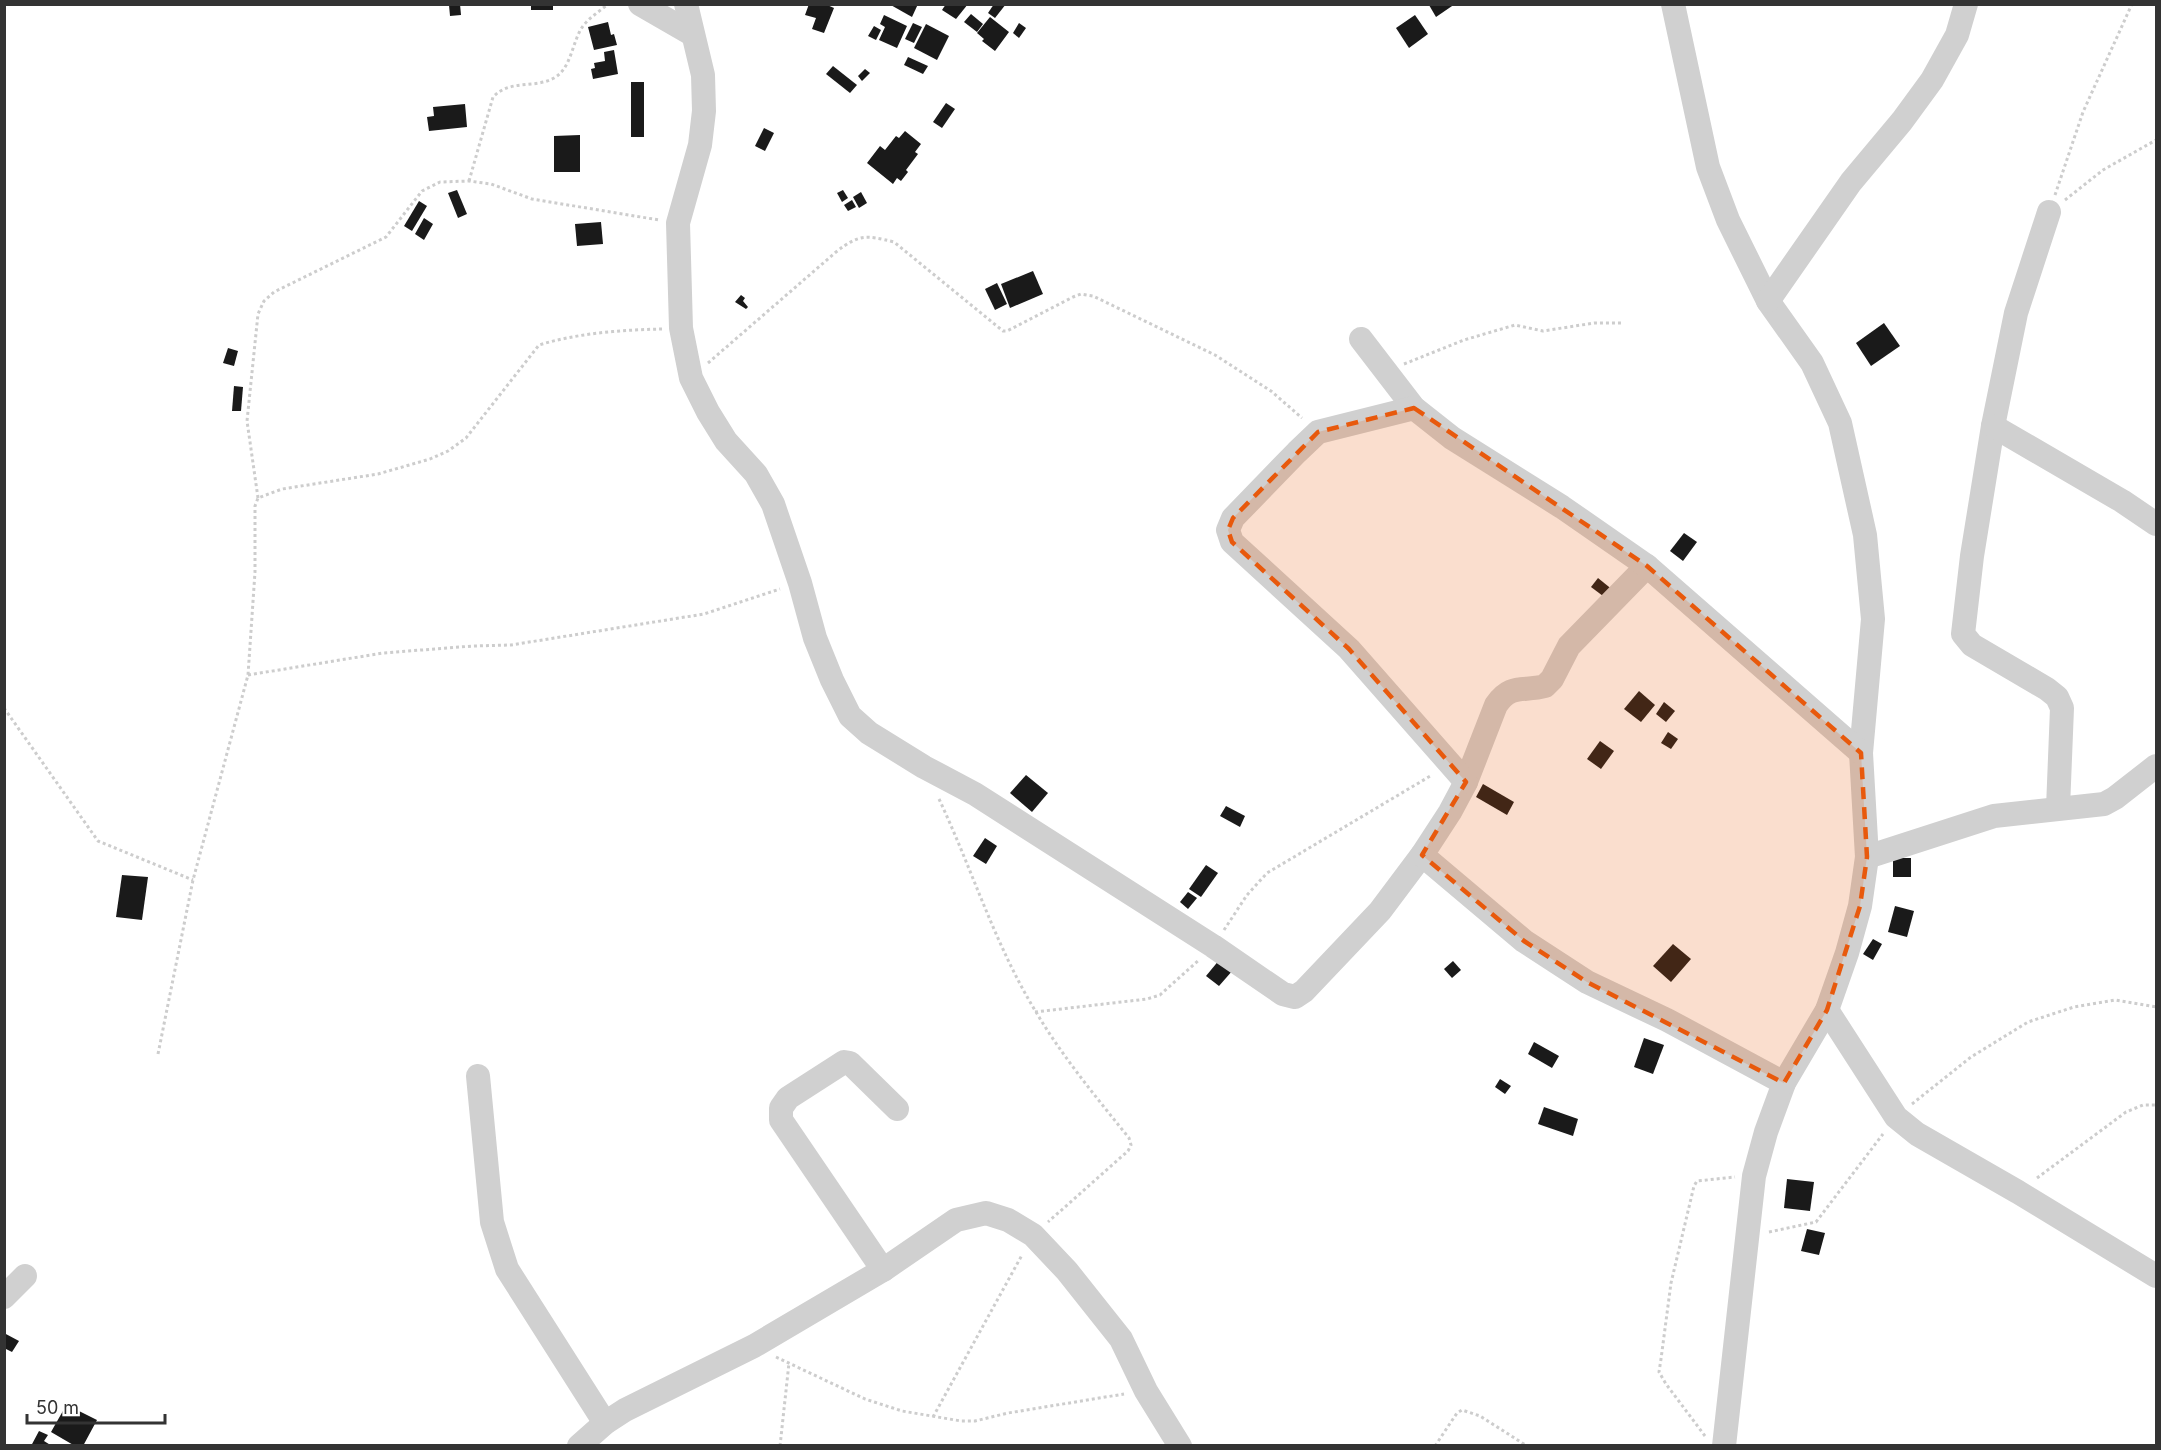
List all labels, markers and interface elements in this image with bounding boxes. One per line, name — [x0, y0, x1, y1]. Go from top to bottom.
scale bar — [27, 1387, 165, 1425]
text: 50 m — [36, 1397, 79, 1418]

